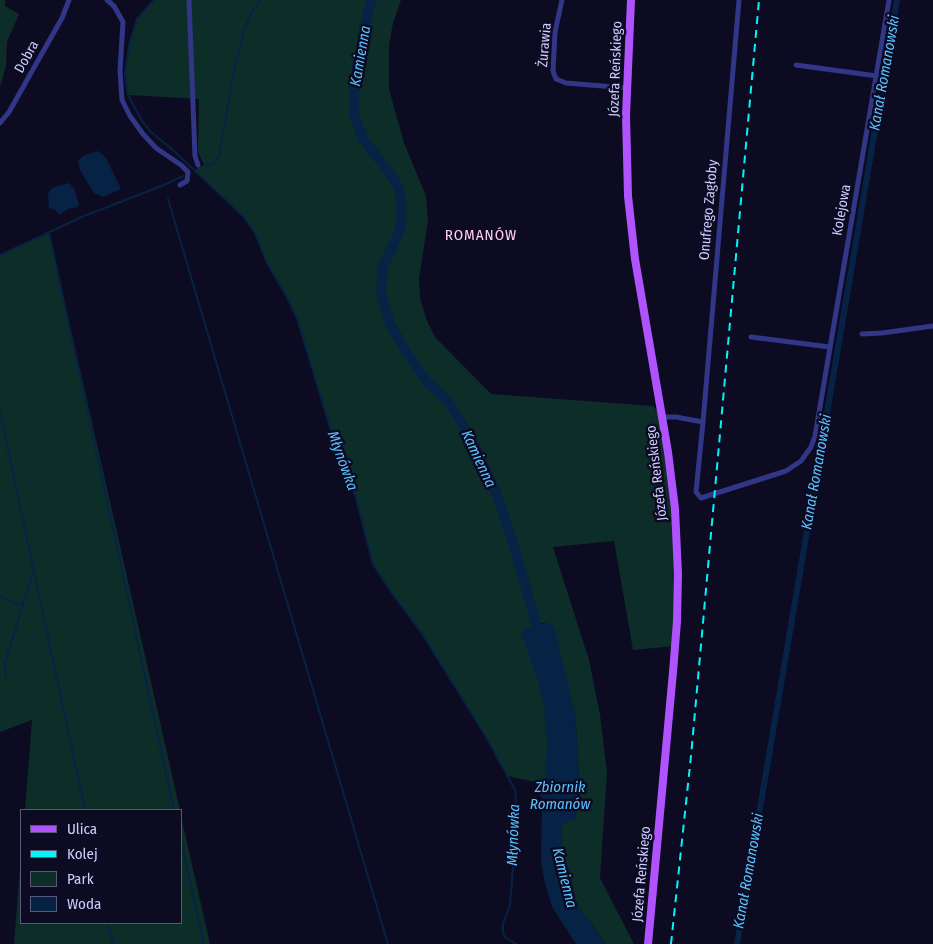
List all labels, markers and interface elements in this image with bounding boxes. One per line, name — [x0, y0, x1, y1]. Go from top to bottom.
water label: Kanał Romanowski — [866, 14, 904, 132]
street label: Józefa Reńskiego — [606, 21, 626, 117]
street label: Żurawia — [535, 22, 555, 68]
water label: Kamienna — [347, 24, 375, 88]
street label: Dobra — [11, 38, 43, 76]
street label: Onufrego Zagłoby — [696, 159, 722, 261]
street label: Kolejowa — [829, 183, 855, 237]
district label: ROMANÓW — [444, 227, 518, 245]
water label: Kanał Romanowski — [798, 413, 836, 531]
street label: Józefa Reńskiego — [643, 424, 671, 522]
water label: Kamienna — [457, 427, 499, 491]
water label: Młynówka — [323, 429, 361, 493]
water label: Zbiornik Romanów — [530, 779, 590, 814]
water label: Młynówka — [504, 804, 524, 866]
legend — [20, 809, 182, 924]
water label: Kanał Romanowski — [730, 812, 768, 930]
text: Ulica — [67, 820, 97, 838]
street label: Józefa Reńskiego — [629, 825, 655, 923]
text: Kolej — [67, 845, 98, 863]
water label: Kamienna — [548, 846, 580, 910]
text: Park — [67, 870, 94, 888]
text: Woda — [67, 895, 101, 913]

